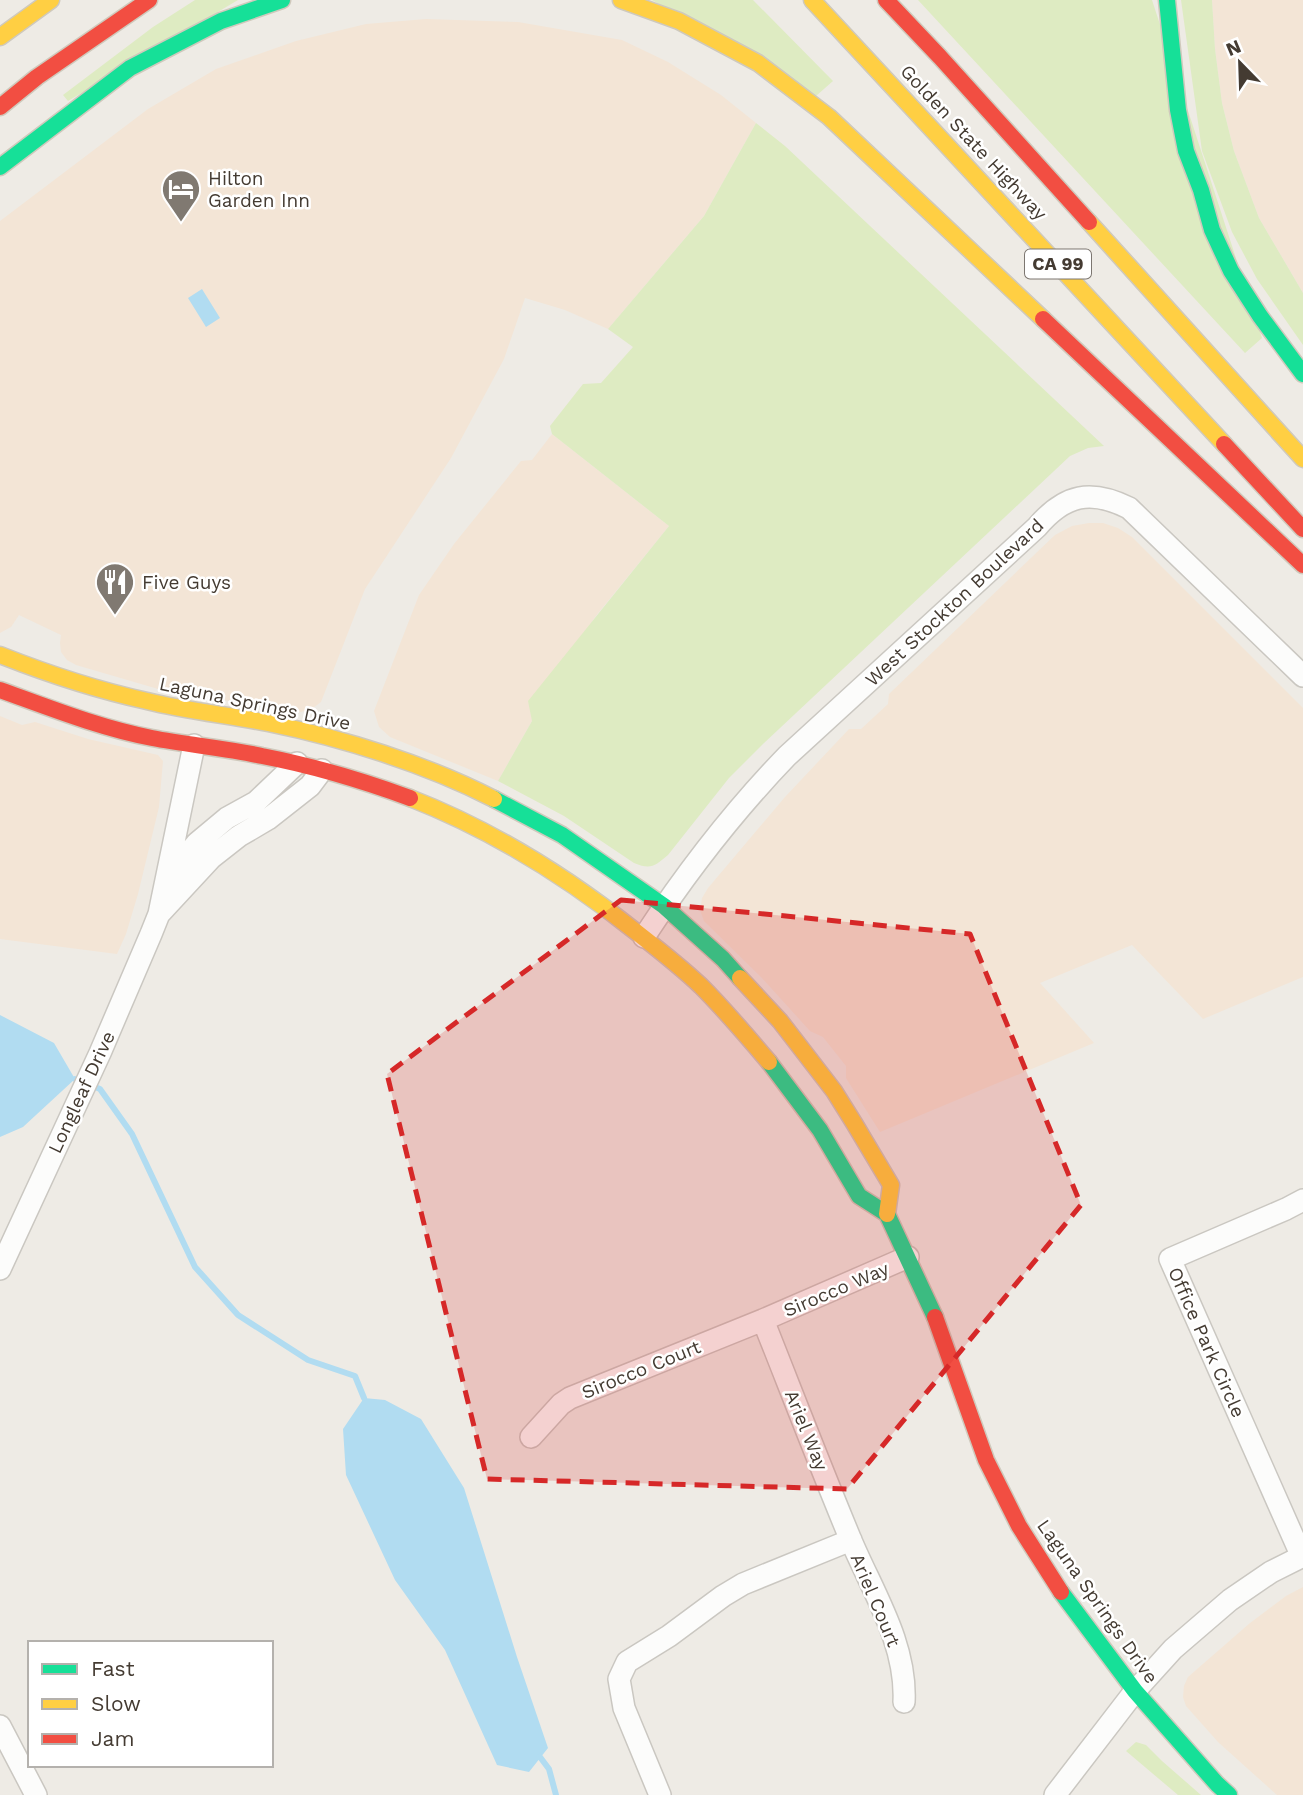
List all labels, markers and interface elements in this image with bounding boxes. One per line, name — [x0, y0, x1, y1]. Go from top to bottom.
north arrow — [1205, 28, 1275, 98]
text: N — [1223, 34, 1245, 61]
street label: Golden State Highway — [896, 60, 1052, 225]
place label: Hilton Garden Inn — [208, 167, 310, 212]
hotel icon: Hilton Garden Inn — [160, 168, 202, 223]
road number: CA 99 — [1025, 250, 1091, 278]
street label: West Stockton Boulevard — [860, 514, 1048, 691]
restaurant icon: Five Guys — [94, 561, 136, 616]
place label: Five Guys — [142, 571, 231, 594]
street label: Laguna Springs Drive — [157, 672, 353, 735]
street label: Longleaf Drive — [43, 1027, 120, 1157]
street label: Sirocco Way — [780, 1257, 893, 1322]
street label: Office Park Circle — [1163, 1263, 1250, 1421]
street label: Sirocco Court — [578, 1335, 704, 1404]
street label: Ariel Way — [780, 1386, 833, 1474]
street label: Laguna Springs Drive — [1032, 1515, 1163, 1688]
street label: Ariel Court — [846, 1550, 906, 1650]
legend — [28, 1641, 273, 1767]
text: Fast — [91, 1656, 135, 1681]
text: Slow — [91, 1691, 141, 1716]
text: Jam — [91, 1726, 134, 1751]

